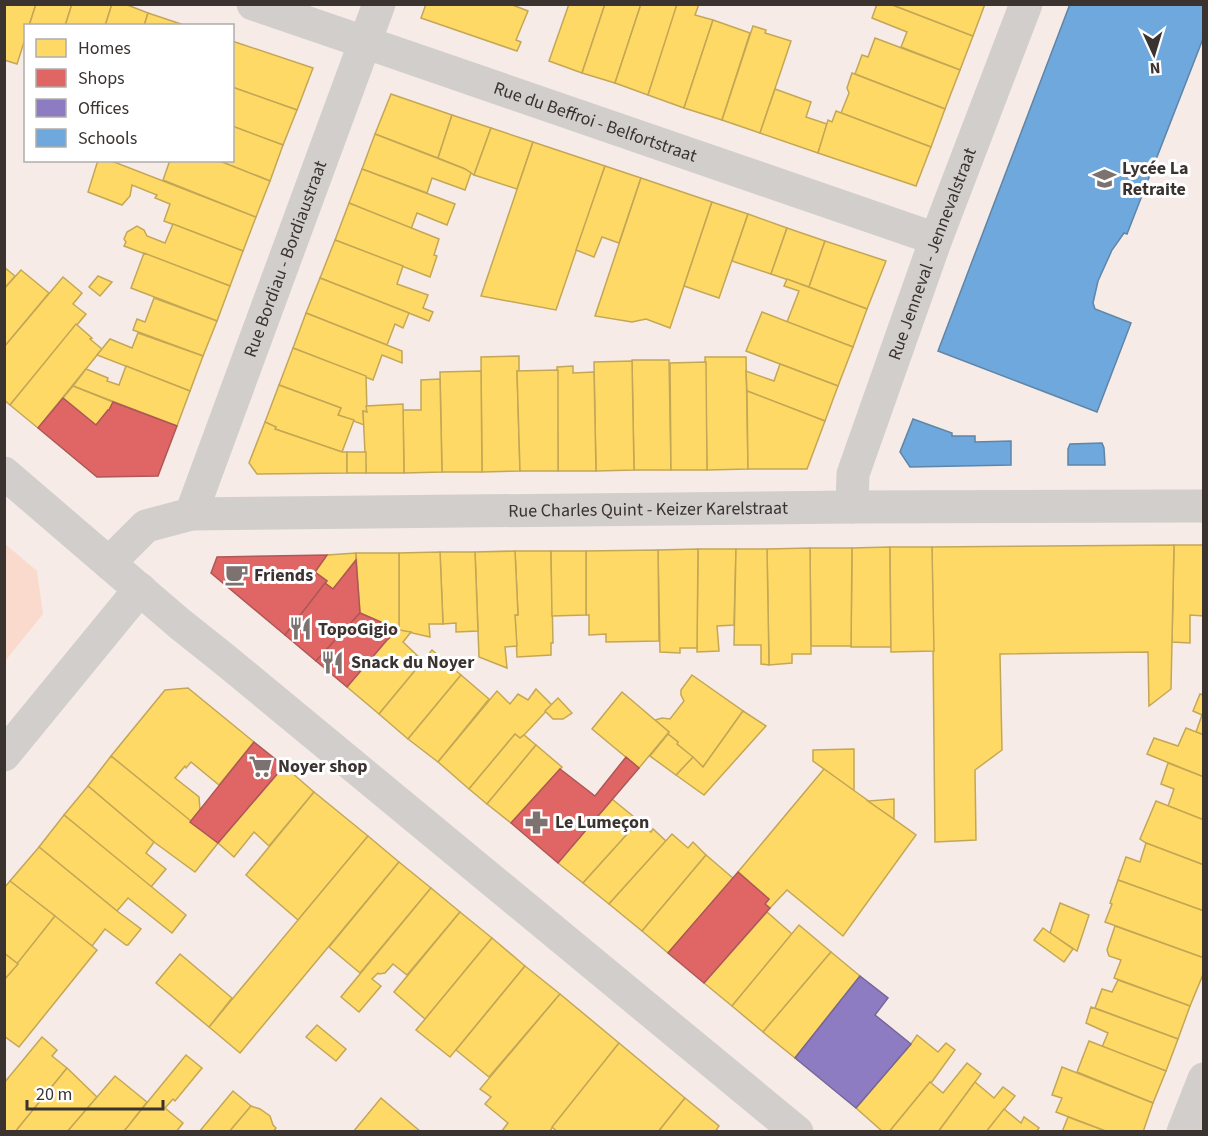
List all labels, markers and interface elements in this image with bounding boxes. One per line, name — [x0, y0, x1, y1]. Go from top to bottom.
legend — [24, 24, 234, 162]
north arrow — [1124, 24, 1184, 84]
text: Homes — [78, 36, 131, 61]
text: N — [1149, 57, 1161, 79]
text: Shops — [78, 66, 125, 91]
street label: Rue du Beffroi - Belfortstraat — [490, 75, 700, 168]
text: Offices — [78, 96, 129, 121]
text: Schools — [78, 126, 137, 151]
street label: Rue Jenneval - Jennevalstraat — [882, 144, 982, 363]
place label: Lycée La Retraite — [1122, 156, 1189, 202]
street label: Rue Bordiau - Bordiaustraat — [237, 157, 333, 361]
school or university icon: Lycée La Retraite — [1091, 165, 1117, 191]
street label: Rue Charles Quint - Keizer Karelstraat — [508, 495, 788, 523]
cafe icon: Friends — [223, 562, 249, 588]
place label: Friends — [254, 563, 313, 588]
restaurant icon: TopoGigio — [287, 616, 313, 642]
place label: TopoGigio — [318, 617, 398, 642]
restaurant icon: Snack du Noyer — [320, 649, 346, 675]
place label: Snack du Noyer — [351, 650, 475, 675]
supermarket icon: Noyer shop — [247, 753, 273, 779]
place label: Noyer shop — [278, 754, 368, 779]
pharmacy icon: Le Lumeçon — [524, 809, 550, 835]
place label: Le Lumeçon — [555, 810, 649, 835]
scale bar — [27, 1073, 164, 1111]
text: 20 m — [36, 1082, 72, 1107]

